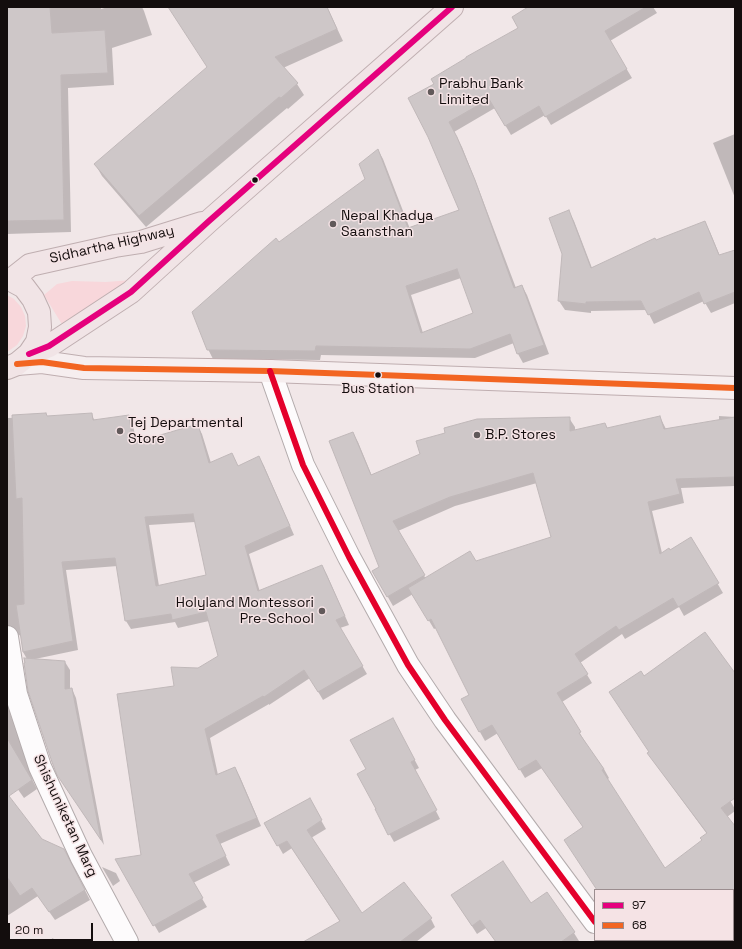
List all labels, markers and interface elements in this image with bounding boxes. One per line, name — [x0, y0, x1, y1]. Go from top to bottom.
place label: Prabhu Bank Limited — [439, 76, 524, 108]
marker: Prabhu Bank Limited — [426, 87, 436, 97]
unlabelled marker — [250, 175, 260, 185]
place label: Nepal Khadya Saansthan — [341, 208, 433, 240]
marker: Nepal Khadya Saansthan — [328, 219, 338, 229]
street label: Sidhartha Highway — [48, 223, 176, 267]
marker: Bus Station — [373, 370, 383, 380]
place label: Bus Station — [342, 381, 414, 397]
place label: Tej Departmental Store — [128, 415, 243, 448]
marker: Tej Departmental Store — [115, 426, 125, 436]
place label: B.P. Stores — [485, 427, 556, 443]
marker: B.P. Stores — [472, 430, 482, 440]
place label: Holyland Montessori Pre-School — [176, 595, 314, 628]
marker: Holyland Montessori Pre-School — [317, 606, 327, 616]
street label: Shishuniketan Marg — [29, 752, 101, 880]
legend — [594, 889, 734, 941]
text: 97 — [632, 897, 646, 913]
scale bar — [10, 915, 95, 941]
text: 68 — [632, 917, 647, 933]
text: 20 m — [15, 922, 43, 938]

